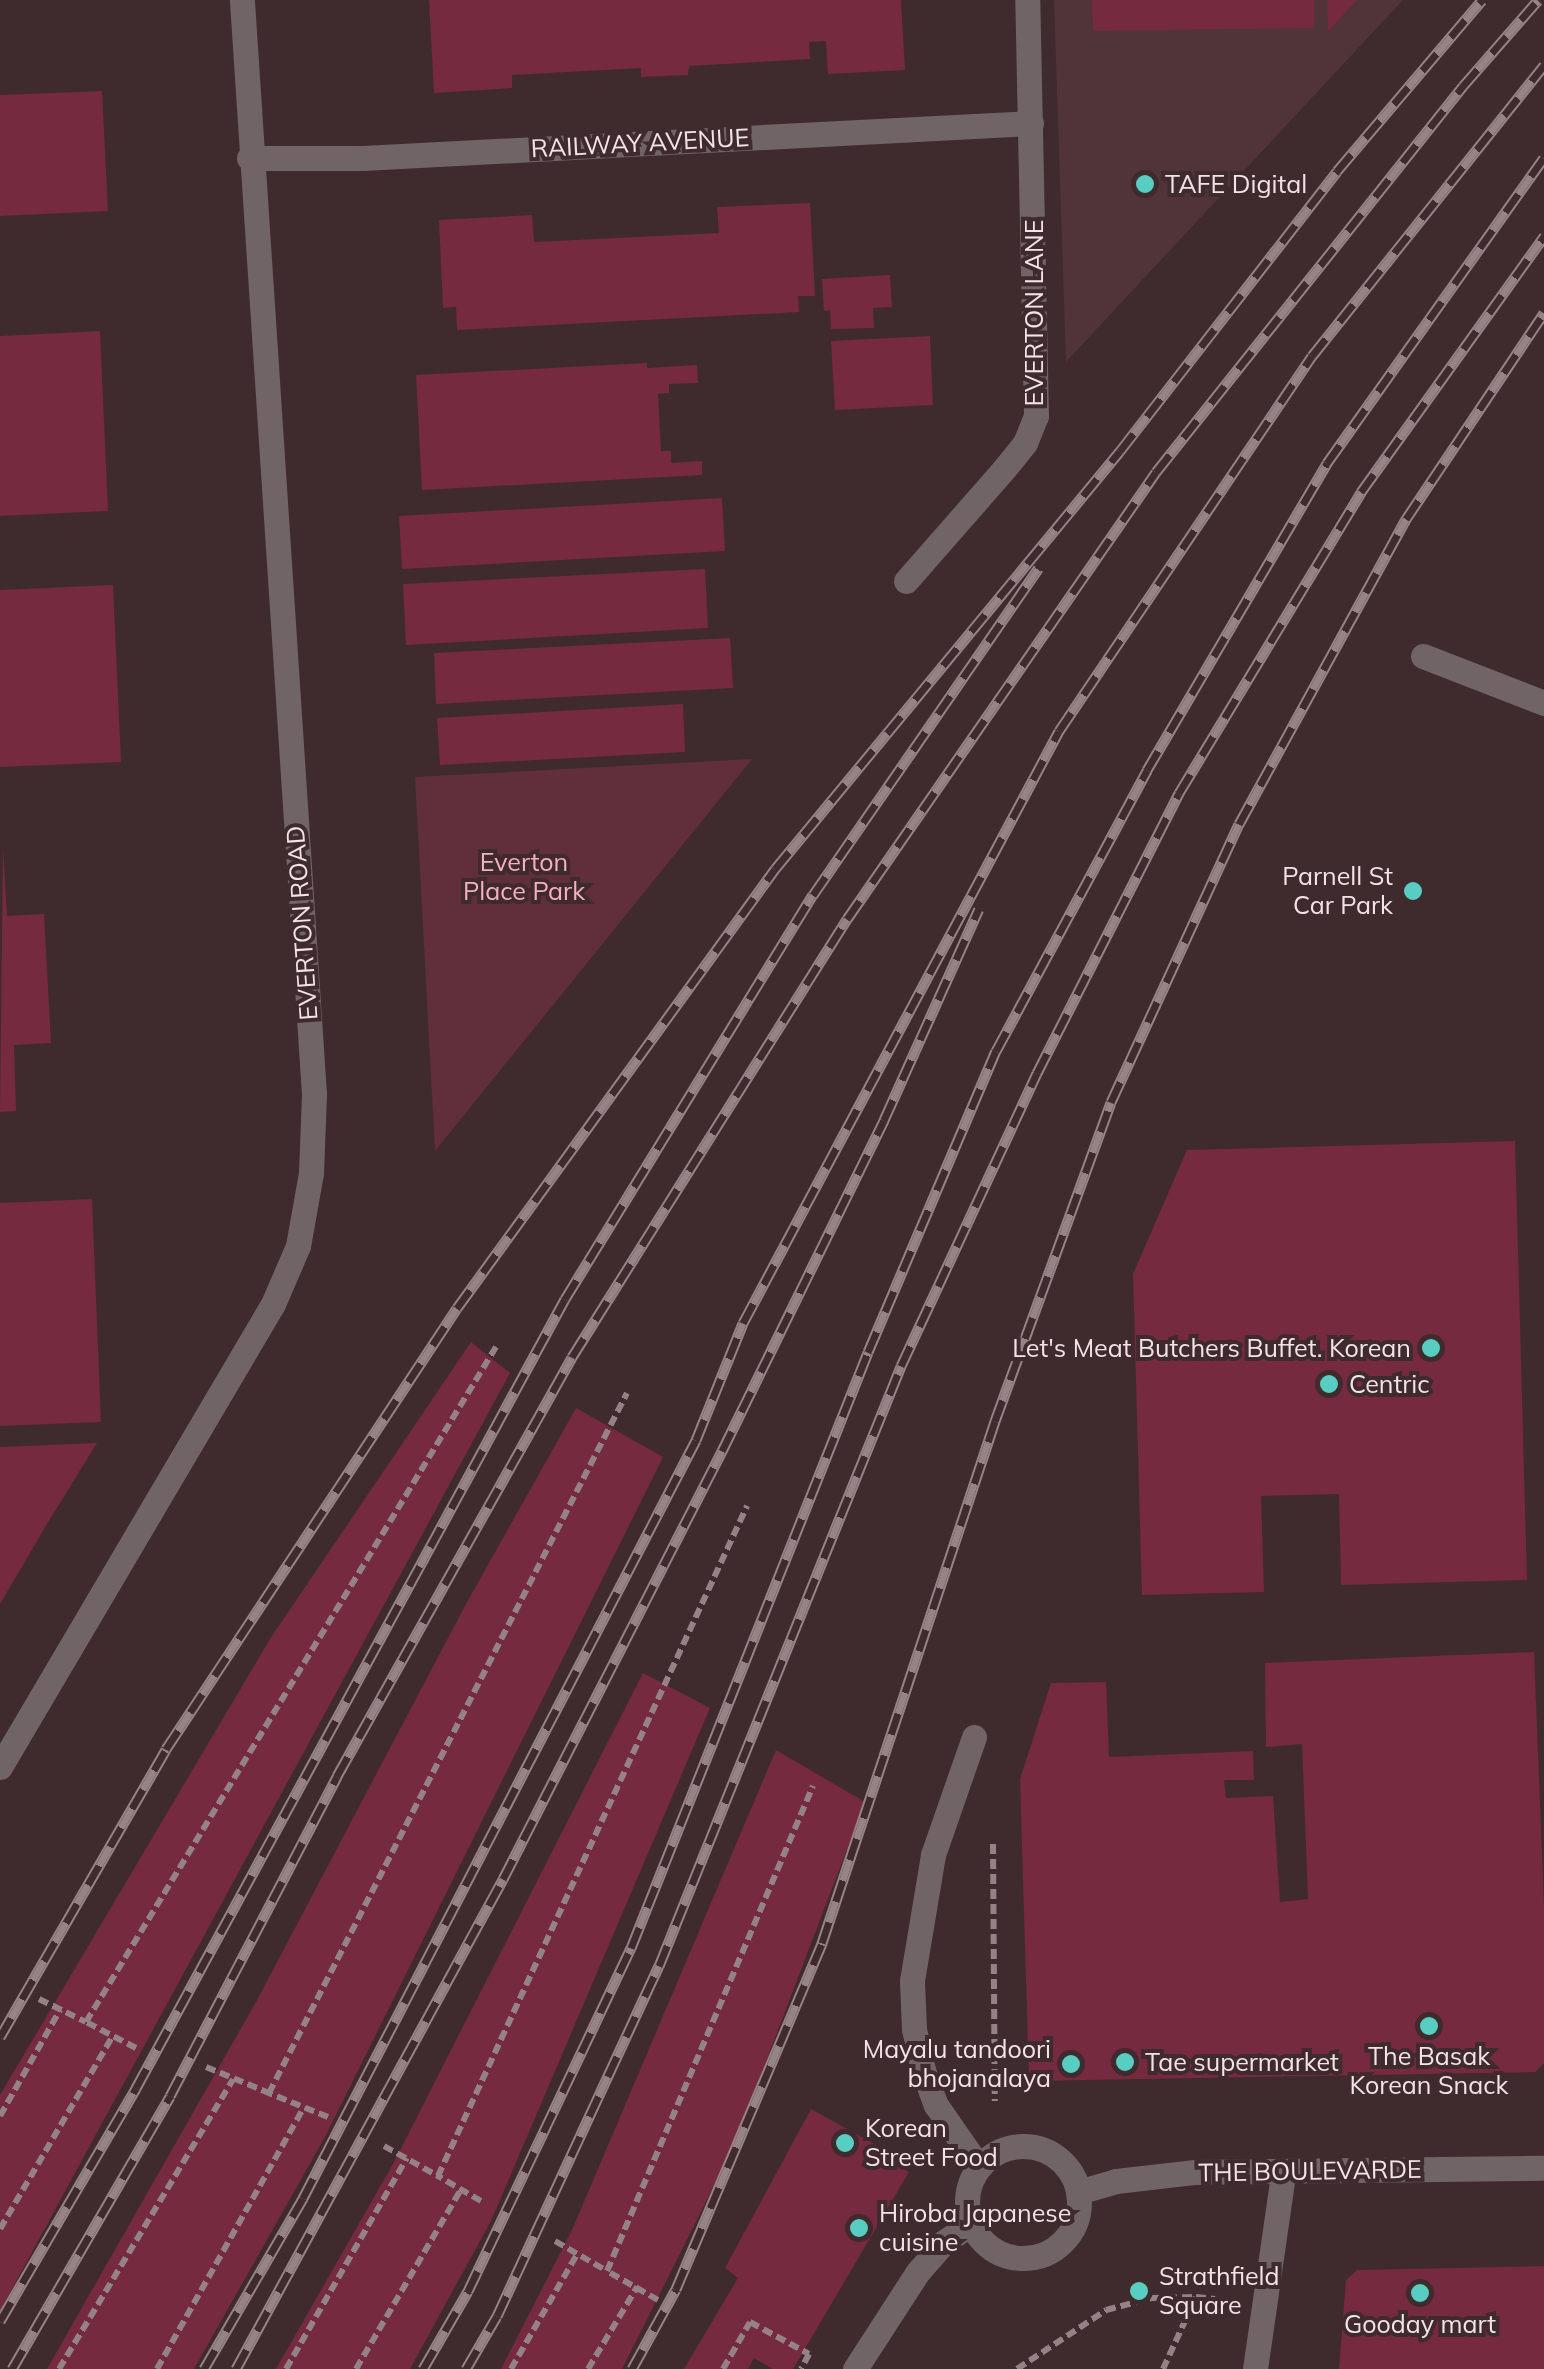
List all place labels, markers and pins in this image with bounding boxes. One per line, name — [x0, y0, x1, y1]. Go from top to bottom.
place label: TAFE Digital — [1165, 169, 1307, 199]
marker: TAFE Digital — [1134, 173, 1156, 195]
place label: Parnell St Car Park — [1282, 862, 1393, 921]
marker: Parnell St Car Park — [1402, 880, 1424, 902]
place label: Let's Meat Butchers Buffet. Korean — [1012, 1333, 1411, 1363]
marker: Let's Meat Butchers Buffet. Korean — [1420, 1337, 1442, 1359]
place label: Centric — [1349, 1369, 1430, 1399]
marker: Centric — [1318, 1373, 1340, 1395]
marker: The Basak Korean Snack — [1418, 2015, 1440, 2037]
place label: Mayalu tandoori bhojanalaya — [863, 2035, 1051, 2094]
place label: The Basak Korean Snack — [1349, 2042, 1509, 2101]
place label: Tae supermarket — [1145, 2047, 1339, 2077]
marker: Tae supermarket — [1114, 2051, 1136, 2073]
marker: Mayalu tandoori bhojanalaya — [1060, 2053, 1082, 2075]
place label: Korean Street Food — [865, 2114, 998, 2173]
marker: Korean Street Food — [834, 2132, 856, 2154]
place label: Hiroba Japanese cuisine — [879, 2199, 1071, 2258]
marker: Hiroba Japanese cuisine — [848, 2217, 870, 2239]
place label: Strathfield Square — [1159, 2262, 1280, 2321]
marker: Strathfield Square — [1128, 2280, 1150, 2302]
marker: Gooday mart — [1409, 2282, 1431, 2304]
place label: Gooday mart — [1344, 2309, 1496, 2339]

